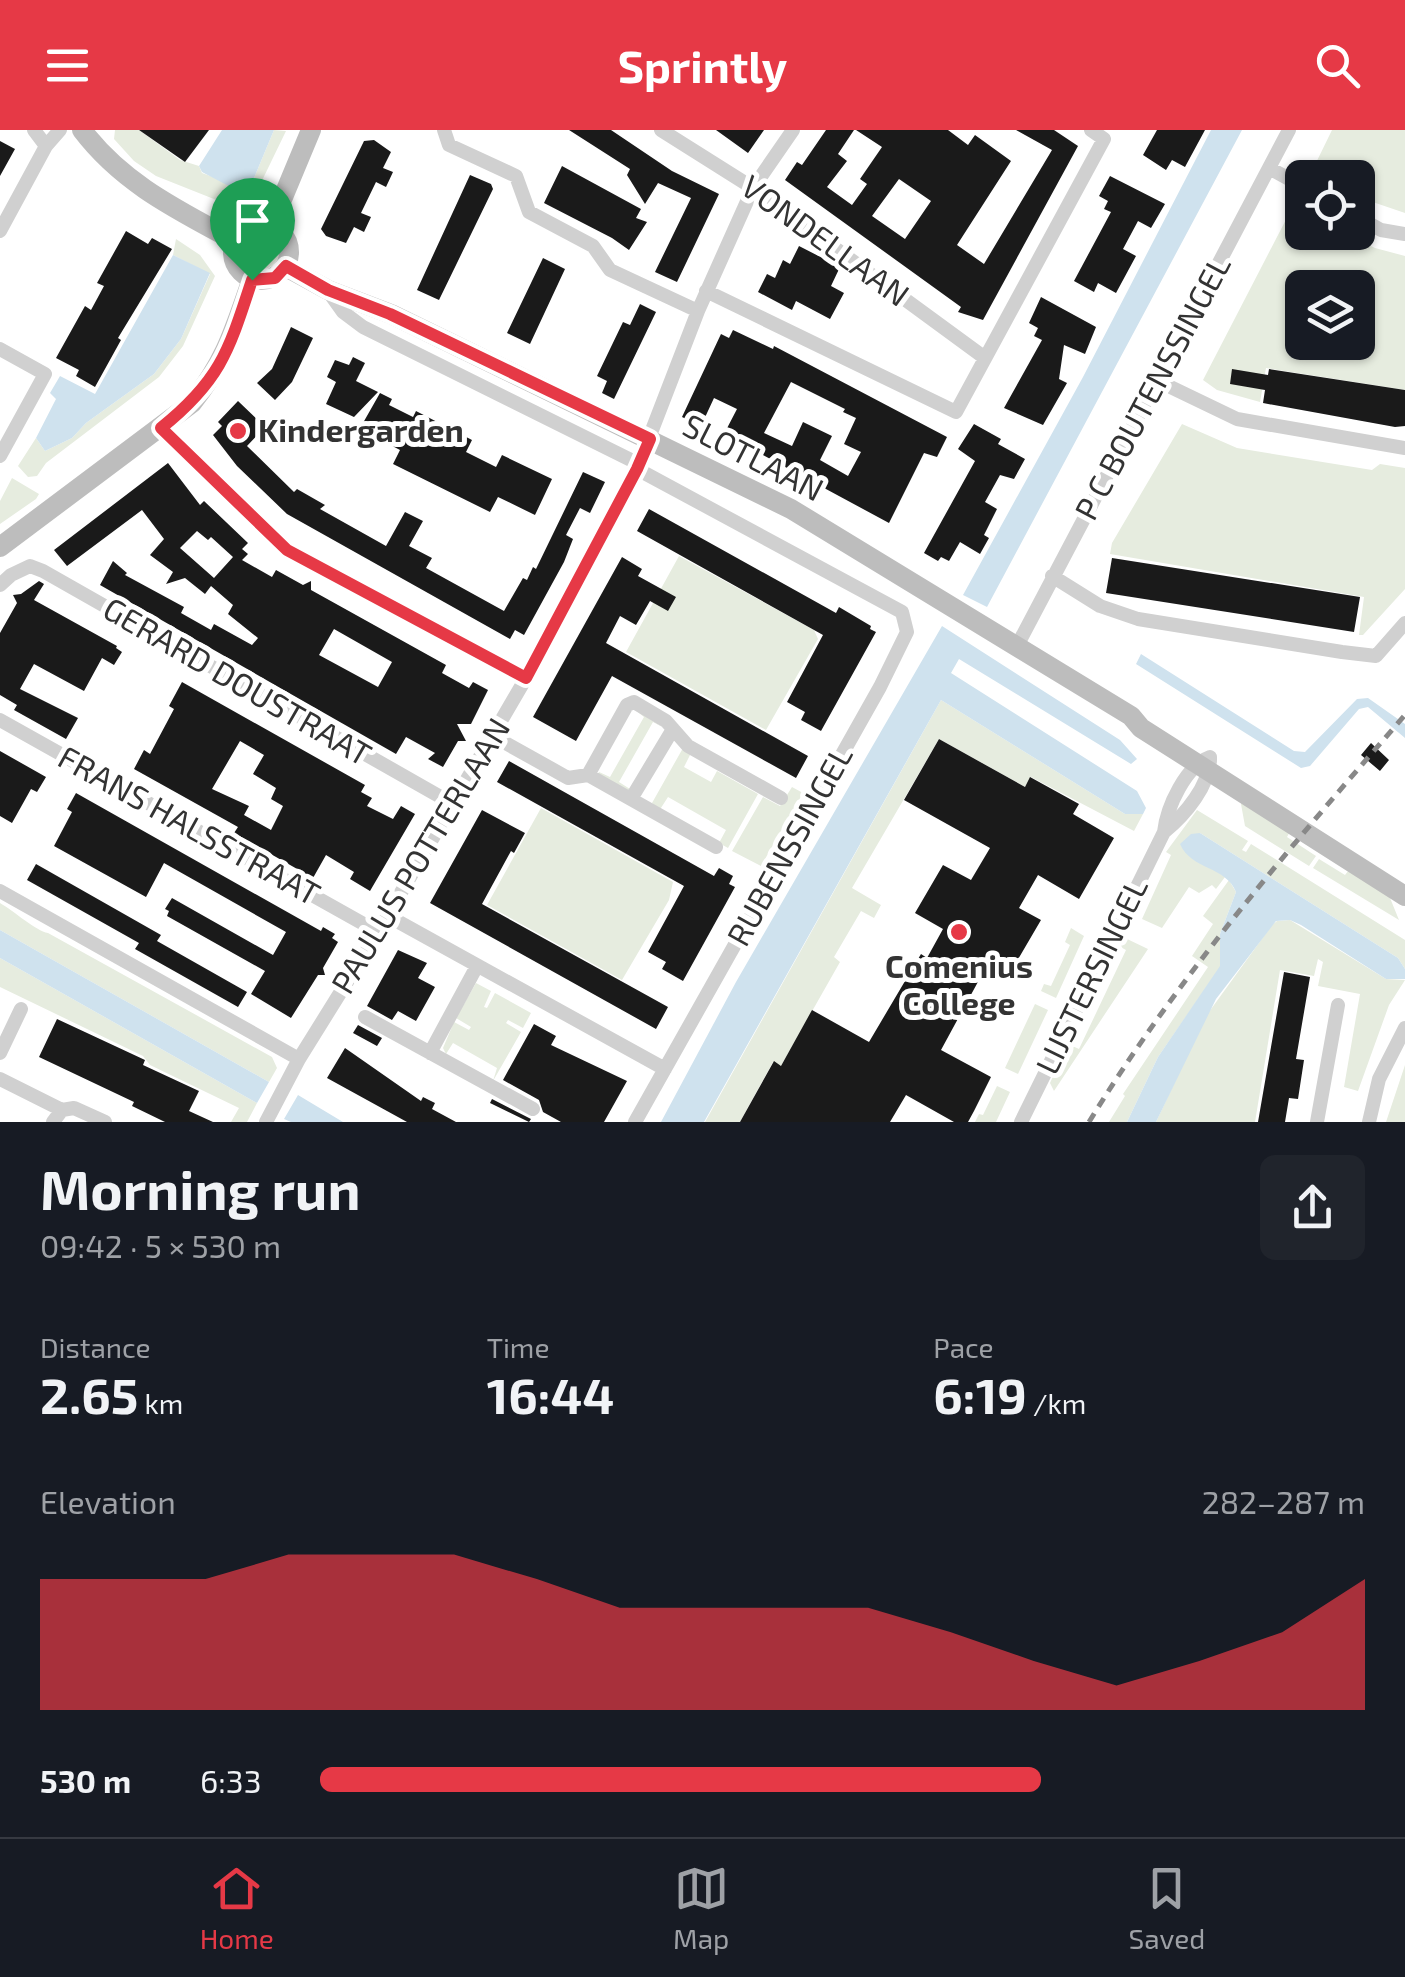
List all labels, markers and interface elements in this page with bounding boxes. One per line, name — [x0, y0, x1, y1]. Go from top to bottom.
icon: menu — [40, 38, 95, 93]
text: Sprintly — [618, 38, 787, 92]
icon: search — [1310, 38, 1365, 93]
map controls — [1285, 160, 1375, 360]
button: locate — [1285, 160, 1375, 250]
street label: VONDELLAAN — [735, 166, 917, 313]
pin — [210, 178, 295, 281]
icon: arrive — [225, 193, 280, 248]
street label: P C BOUTENSSINGEL — [1066, 248, 1237, 526]
button: layers — [1285, 270, 1375, 360]
street label: SLOTLAAN — [677, 405, 830, 508]
place label: Kindergarden — [258, 410, 464, 448]
marker: Kindergarden — [227, 420, 249, 442]
street label: GERARD DOUSTRAAT — [97, 588, 379, 772]
street label: PAULUS POTTERLAAN — [322, 710, 517, 1000]
street label: FRANS HALSSTRAAT — [53, 737, 327, 912]
street label: RUBENSSINGEL — [718, 738, 859, 952]
street label: LIJSTERSINGEL — [1026, 871, 1154, 1079]
marker: Comenius College — [948, 921, 970, 943]
place label: Comenius College — [885, 946, 1033, 1021]
text: Morning run — [40, 1155, 361, 1221]
button: share — [1260, 1155, 1365, 1260]
text: 09:42 · 5 × 530 m — [40, 1226, 281, 1264]
text: Distance — [40, 1330, 151, 1364]
text: Time — [487, 1330, 549, 1364]
text: Pace — [933, 1330, 994, 1364]
text: 2.65 — [40, 1364, 138, 1424]
text: 16:44 — [487, 1364, 614, 1424]
text: 6:19 — [933, 1364, 1027, 1424]
text: km — [138, 1386, 183, 1420]
text: /km — [1027, 1386, 1086, 1420]
text: Elevation — [40, 1482, 176, 1520]
text: 282–287 m — [1202, 1482, 1365, 1520]
text: 530 m — [40, 1761, 131, 1799]
text: 6:33 — [200, 1761, 261, 1799]
tab: Home — [200, 1861, 274, 1955]
tab: Map — [673, 1861, 729, 1955]
tab: Saved — [1129, 1861, 1205, 1955]

